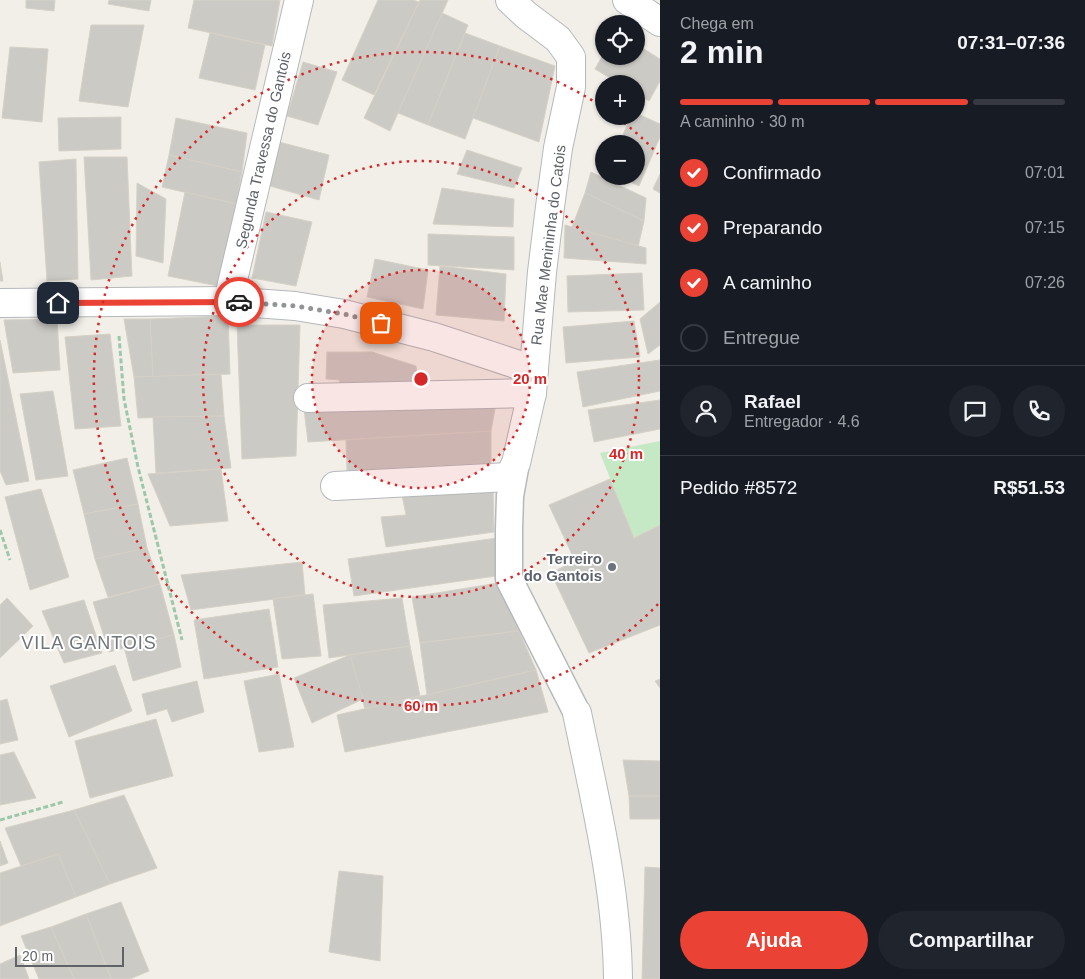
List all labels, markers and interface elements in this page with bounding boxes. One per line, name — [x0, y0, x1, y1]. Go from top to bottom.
map controls — [595, 15, 645, 185]
button: locate — [595, 15, 645, 65]
text: Chega em — [680, 15, 754, 32]
text: 07:31–07:36 — [957, 32, 1065, 53]
text: 2 min — [680, 34, 764, 70]
street label: Segunda Travessa do Gantois — [232, 50, 294, 250]
button: + — [595, 75, 645, 125]
text: A caminho · 30 m — [680, 113, 805, 130]
button: − — [595, 135, 645, 185]
street label: Rua Mae Menininha do Catois — [527, 144, 569, 346]
icon: check — [680, 159, 708, 187]
text: Confirmado — [723, 162, 821, 183]
text: 07:01 — [1025, 164, 1065, 181]
icon: check — [680, 214, 708, 242]
text: Preparando — [723, 217, 822, 238]
text: 07:15 — [1025, 219, 1065, 236]
icon: check — [680, 269, 708, 297]
text: A caminho — [723, 272, 812, 293]
text: 07:26 — [1025, 274, 1065, 291]
courier — [214, 277, 264, 327]
pin — [37, 282, 79, 324]
icon: car — [225, 288, 253, 316]
icon: home — [44, 289, 72, 317]
pin — [360, 302, 402, 344]
icon: bag — [367, 309, 395, 337]
text: Entregue — [723, 327, 800, 348]
centre of rings — [412, 370, 430, 388]
text: 20 m — [513, 370, 547, 387]
button: person — [680, 385, 732, 437]
button: chat — [949, 385, 1001, 437]
button: phone — [1013, 385, 1065, 437]
text: Rafael — [744, 391, 801, 412]
text: Entregador · 4.6 — [744, 413, 860, 430]
text: 40 m — [609, 445, 643, 462]
text: Pedido #8572 — [680, 477, 797, 498]
text: R$51.53 — [993, 477, 1065, 498]
place label: Terreiro do Gantois — [524, 550, 602, 584]
marker: Terreiro do Gantois — [606, 561, 618, 573]
district label: VILA GANTOIS — [21, 633, 157, 653]
text: 60 m — [404, 697, 438, 714]
button: Ajuda — [680, 911, 868, 969]
button: Compartilhar — [878, 911, 1065, 969]
scale bar — [15, 944, 124, 967]
text: 20 m — [22, 948, 53, 964]

